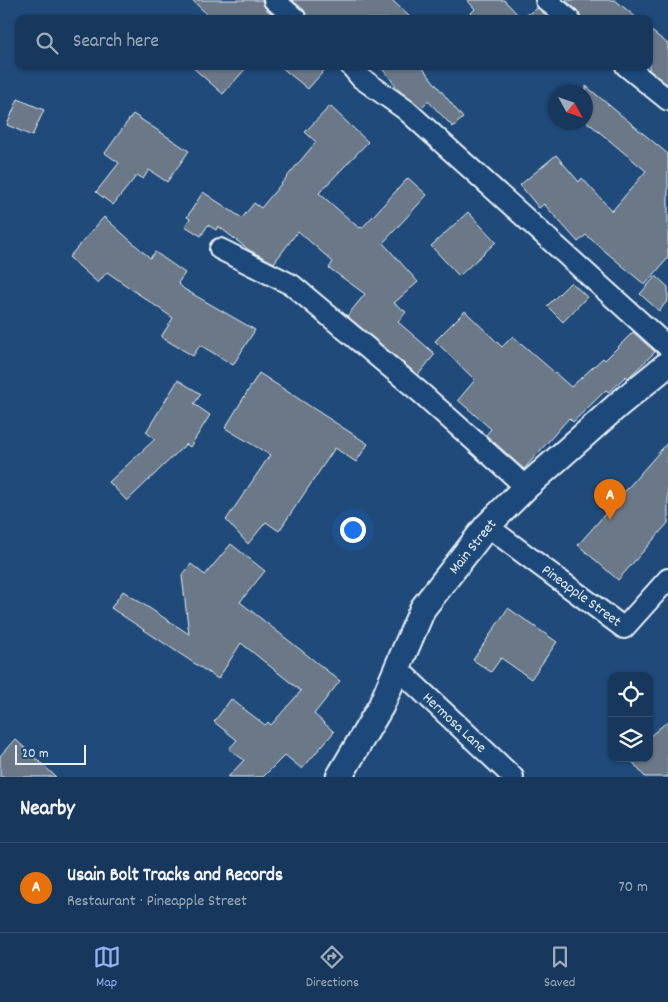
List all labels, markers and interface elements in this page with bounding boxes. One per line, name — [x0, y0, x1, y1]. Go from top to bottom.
search box — [15, 15, 653, 70]
icon: search — [33, 29, 61, 57]
text: Search here — [73, 29, 159, 56]
north arrow — [548, 85, 593, 130]
pin: A — [594, 479, 626, 520]
street label: Main Street — [444, 515, 503, 580]
your location — [340, 517, 366, 543]
street label: Pineapple Street — [536, 560, 626, 633]
map controls — [608, 672, 653, 762]
button: locate — [608, 672, 653, 717]
street label: Hermosa Lane — [417, 688, 491, 759]
button: layers — [608, 717, 653, 762]
scale bar — [15, 742, 86, 765]
text: 20 m — [22, 744, 49, 764]
text: Nearby — [20, 795, 75, 825]
text: Usain Bolt Tracks and Records — [67, 863, 283, 890]
text: A — [32, 876, 40, 899]
text: 70 m — [618, 876, 648, 899]
text: Restaurant · Pineapple Street — [67, 890, 247, 913]
tab: Map — [93, 943, 121, 993]
tab: Directions — [306, 943, 359, 993]
tab: Saved — [544, 943, 575, 993]

